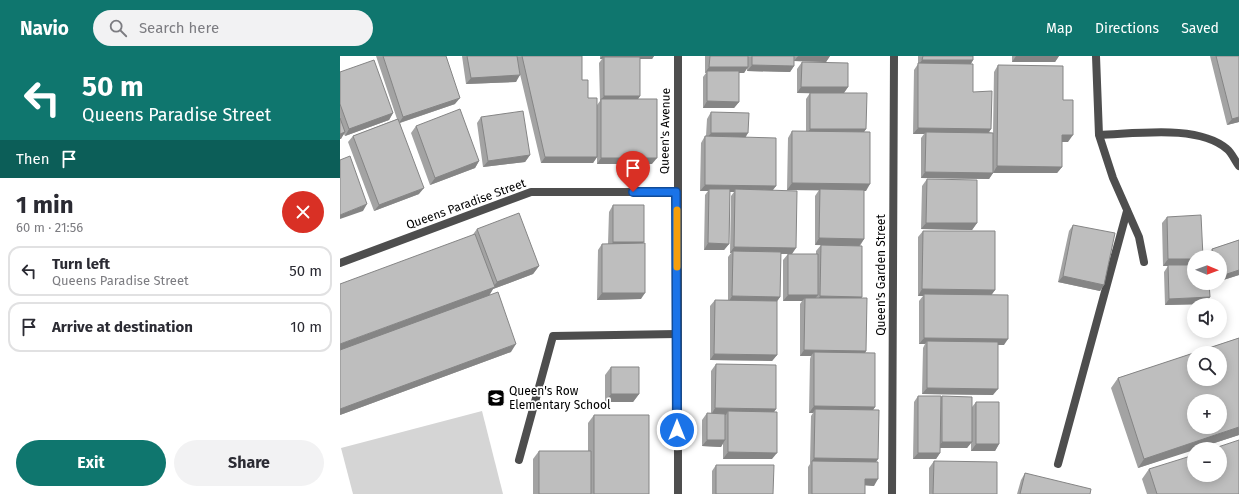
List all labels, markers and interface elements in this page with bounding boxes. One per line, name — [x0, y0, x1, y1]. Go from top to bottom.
search box — [93, 10, 373, 46]
text: Navio — [20, 17, 69, 40]
icon: search — [107, 17, 129, 39]
text: Search here — [139, 19, 219, 37]
text: Map — [1046, 20, 1073, 37]
text: Directions — [1095, 20, 1159, 37]
text: Saved — [1181, 20, 1219, 37]
text: 50 m — [82, 70, 144, 103]
icon: left — [16, 72, 68, 124]
street label: Queen's Avenue — [657, 88, 673, 174]
text: Queens Paradise Street — [82, 104, 271, 126]
icon: arrive — [58, 148, 80, 170]
text: Then — [16, 150, 50, 168]
pin — [616, 151, 650, 192]
icon: arrive — [622, 157, 644, 179]
street label: Queens Paradise Street — [404, 176, 528, 232]
text: 1 min — [16, 191, 74, 219]
button: close — [282, 191, 324, 233]
street label: Queen's Garden Street — [874, 214, 888, 336]
text: 60 m · 21:56 — [16, 220, 83, 235]
north arrow — [1187, 250, 1227, 290]
map controls — [1187, 250, 1227, 482]
text: Turn left — [52, 255, 110, 273]
icon: left — [18, 260, 40, 282]
text: 50 m — [289, 262, 322, 280]
text: Queens Paradise Street — [52, 273, 189, 288]
button: sound — [1187, 298, 1227, 338]
icon: arrive — [18, 316, 40, 338]
text: Arrive at destination — [52, 318, 193, 336]
text: 10 m — [290, 318, 322, 336]
button: search — [1187, 346, 1227, 386]
place label: Queen's Row Elementary School — [509, 384, 611, 412]
school or university icon: Queen's Row Elementary School — [486, 388, 506, 408]
button: + — [1187, 394, 1227, 434]
position arrow — [656, 409, 698, 451]
button: Exit — [16, 440, 166, 486]
button: Share — [174, 440, 324, 486]
button: − — [1187, 442, 1227, 482]

